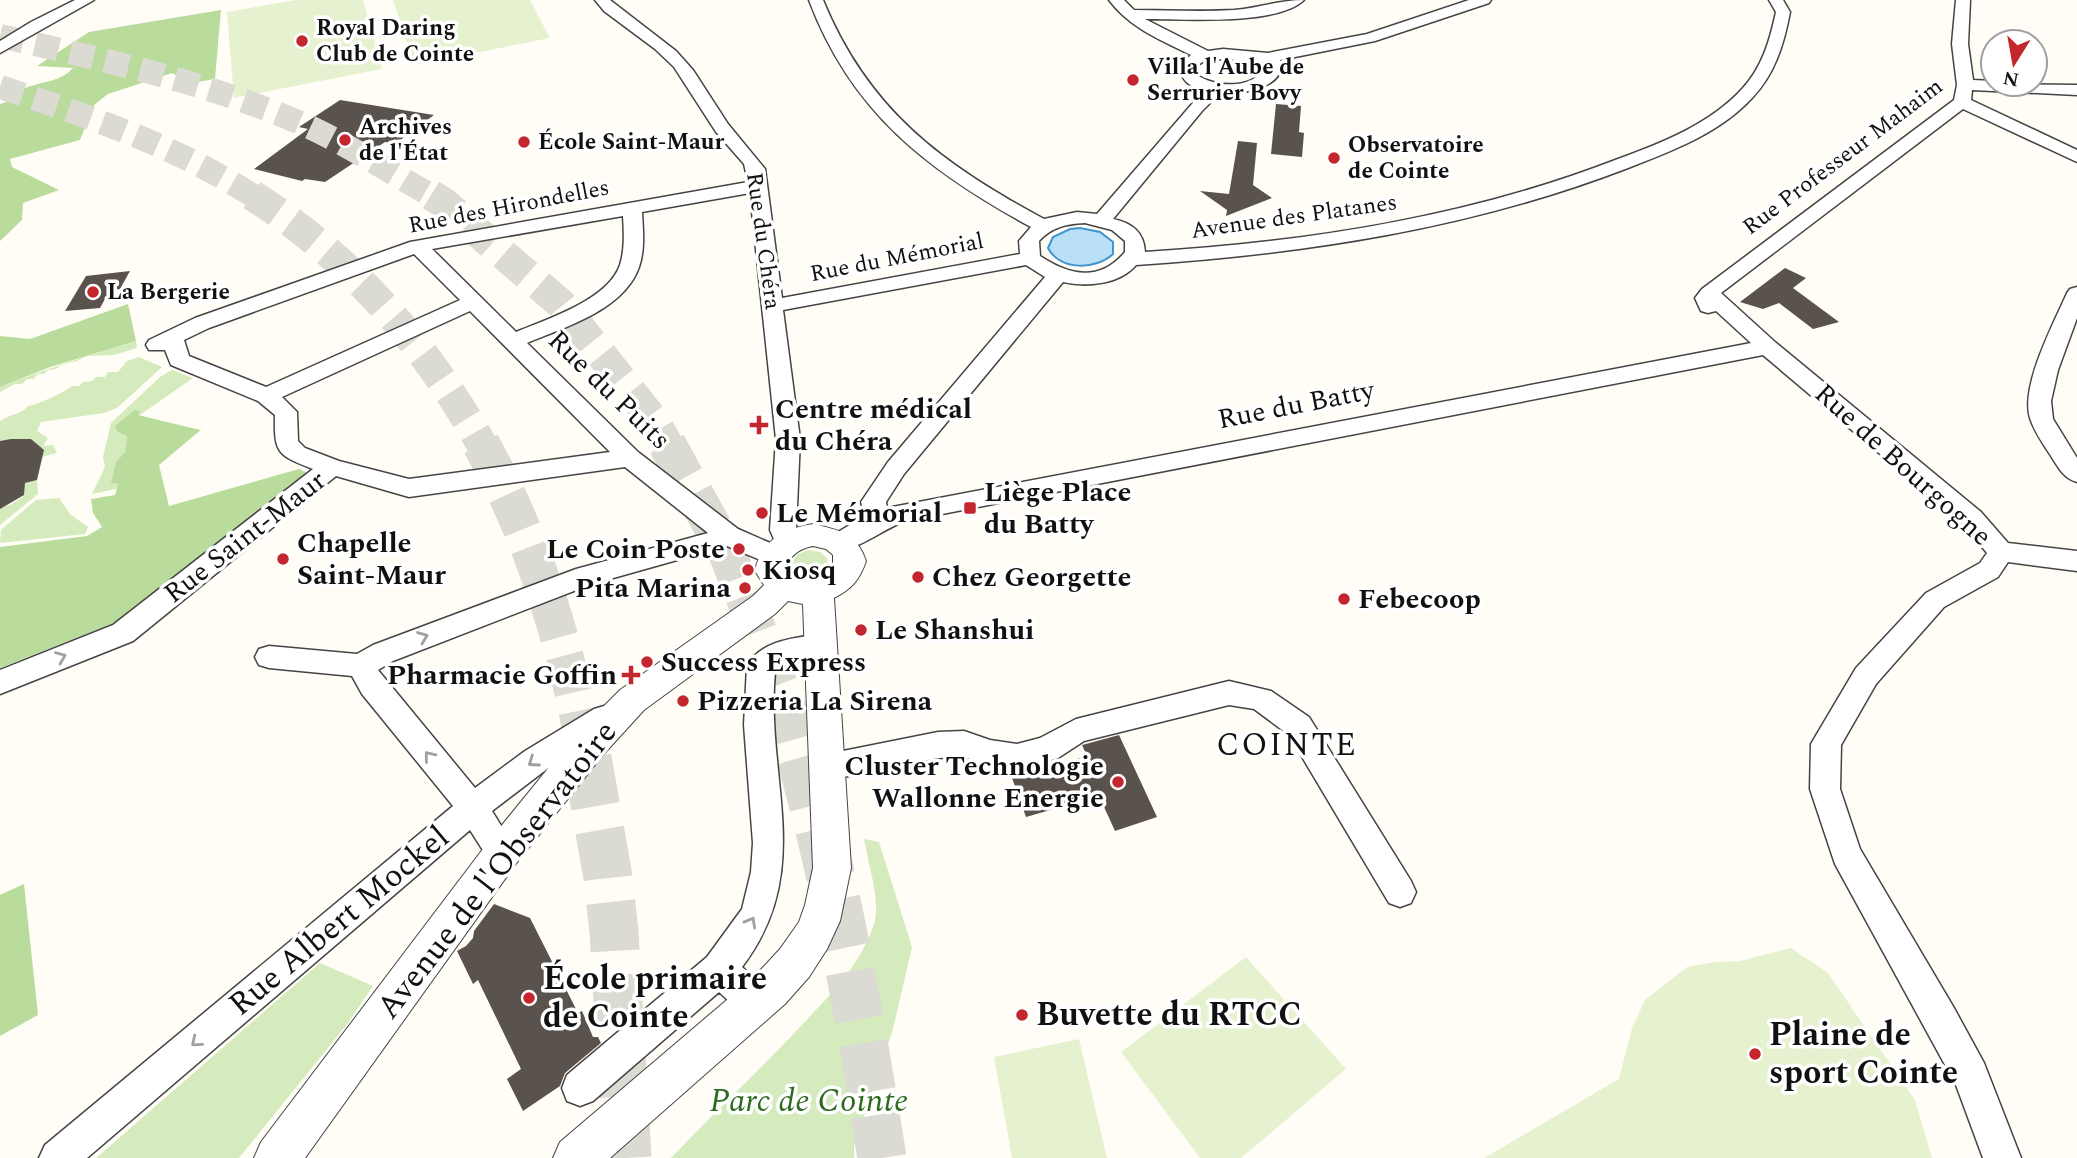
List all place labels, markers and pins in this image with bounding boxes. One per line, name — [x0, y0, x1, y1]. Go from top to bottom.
place label: Royal Daring Club de Cointe — [316, 11, 474, 72]
marker: Royal Daring Club de Cointe — [294, 33, 310, 49]
place label: Villa l'Aube de Serrurier Bovy — [1147, 50, 1304, 111]
marker: Villa l'Aube de Serrurier Bovy — [1125, 72, 1141, 88]
place label: Archives de l'État — [359, 110, 452, 171]
place label: École Saint-Maur — [538, 125, 724, 160]
place label: Observatoire de Cointe — [1348, 128, 1484, 189]
marker: Archives de l'État — [337, 132, 353, 148]
marker: École Saint-Maur — [516, 134, 532, 150]
marker: Observatoire de Cointe — [1326, 150, 1342, 166]
place label: La Bergerie — [107, 275, 230, 310]
marker: La Bergerie — [85, 284, 101, 300]
place label: Centre médical du Chéra — [775, 388, 972, 463]
marker: Centre médical du Chéra — [749, 415, 769, 435]
place label: Liège Place du Batty — [984, 471, 1131, 546]
place label: Le Mémorial — [776, 492, 942, 535]
marker: Liège Place du Batty — [962, 500, 978, 516]
marker: Le Mémorial — [754, 505, 770, 521]
place label: Chapelle Saint-Maur — [297, 522, 446, 597]
place label: Le Coin Poste — [546, 528, 725, 571]
marker: Le Coin Poste — [731, 541, 747, 557]
place label: Kiosq — [762, 549, 837, 592]
marker: Chapelle Saint-Maur — [275, 551, 291, 567]
place label: Chez Georgette — [932, 556, 1131, 599]
marker: Kiosq — [740, 562, 756, 578]
place label: Pita Marina — [575, 567, 732, 610]
marker: Chez Georgette — [910, 569, 926, 585]
place label: Febecoop — [1358, 578, 1481, 621]
marker: Pita Marina — [737, 580, 753, 596]
marker: Febecoop — [1336, 591, 1352, 607]
place label: Le Shanshui — [875, 609, 1034, 652]
marker: Le Shanshui — [853, 622, 869, 638]
place label: Success Express — [661, 641, 866, 684]
place label: Pharmacie Goffin — [387, 654, 617, 697]
marker: Success Express — [639, 654, 655, 670]
marker: Pharmacie Goffin — [623, 667, 639, 683]
place label: Pizzeria La Sirena — [697, 680, 933, 723]
marker: Pizzeria La Sirena — [675, 693, 691, 709]
place label: Cluster Technologie Wallonne Energie — [844, 745, 1104, 820]
marker: Cluster Technologie Wallonne Energie — [1110, 774, 1126, 790]
place label: École primaire de Cointe — [543, 954, 767, 1042]
marker: École primaire de Cointe — [521, 990, 537, 1006]
place label: Buvette du RTCC — [1036, 990, 1302, 1040]
marker: Buvette du RTCC — [1014, 1007, 1030, 1023]
place label: Plaine de sport Cointe — [1769, 1010, 1958, 1098]
marker: Plaine de sport Cointe — [1747, 1046, 1763, 1062]

